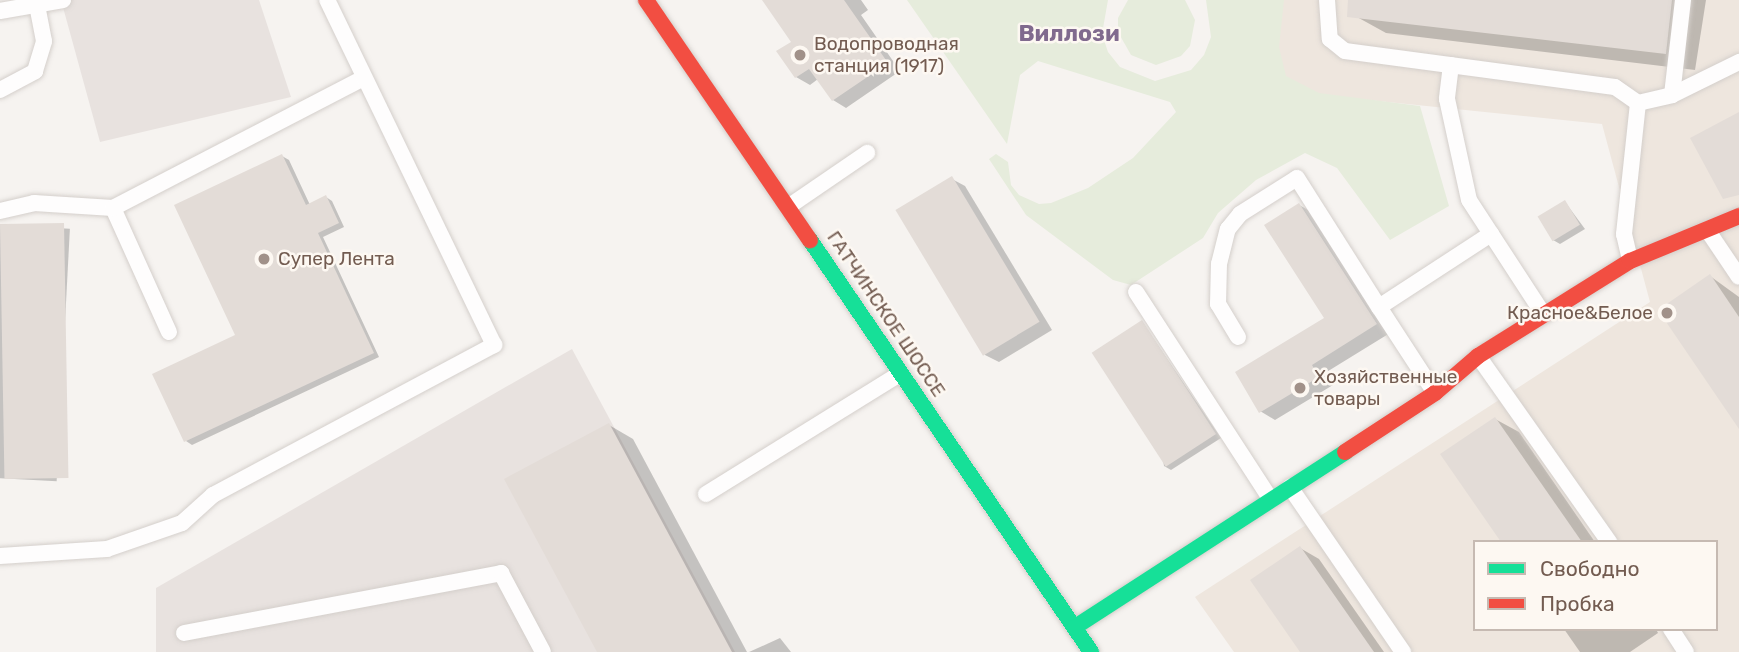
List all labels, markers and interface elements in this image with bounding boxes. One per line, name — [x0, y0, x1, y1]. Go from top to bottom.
district label: Виллози — [1018, 19, 1120, 47]
place label: Водопроводная станция (1917) — [814, 33, 959, 77]
marker: Водопроводная станция (1917) — [792, 47, 808, 63]
street label: ГАТЧИНСКОЕ ШОССЕ — [822, 227, 950, 401]
place label: Супер Лента — [278, 248, 395, 270]
marker: Супер Лента — [256, 251, 272, 267]
place label: Красное&Белое — [1507, 302, 1653, 324]
marker: Красное&Белое — [1659, 305, 1675, 321]
place label: Хозяйственные товары — [1314, 366, 1457, 410]
marker: Хозяйственные товары — [1292, 380, 1308, 396]
legend — [1473, 540, 1718, 631]
text: Свободно — [1540, 556, 1640, 581]
text: Пробка — [1540, 591, 1615, 616]

